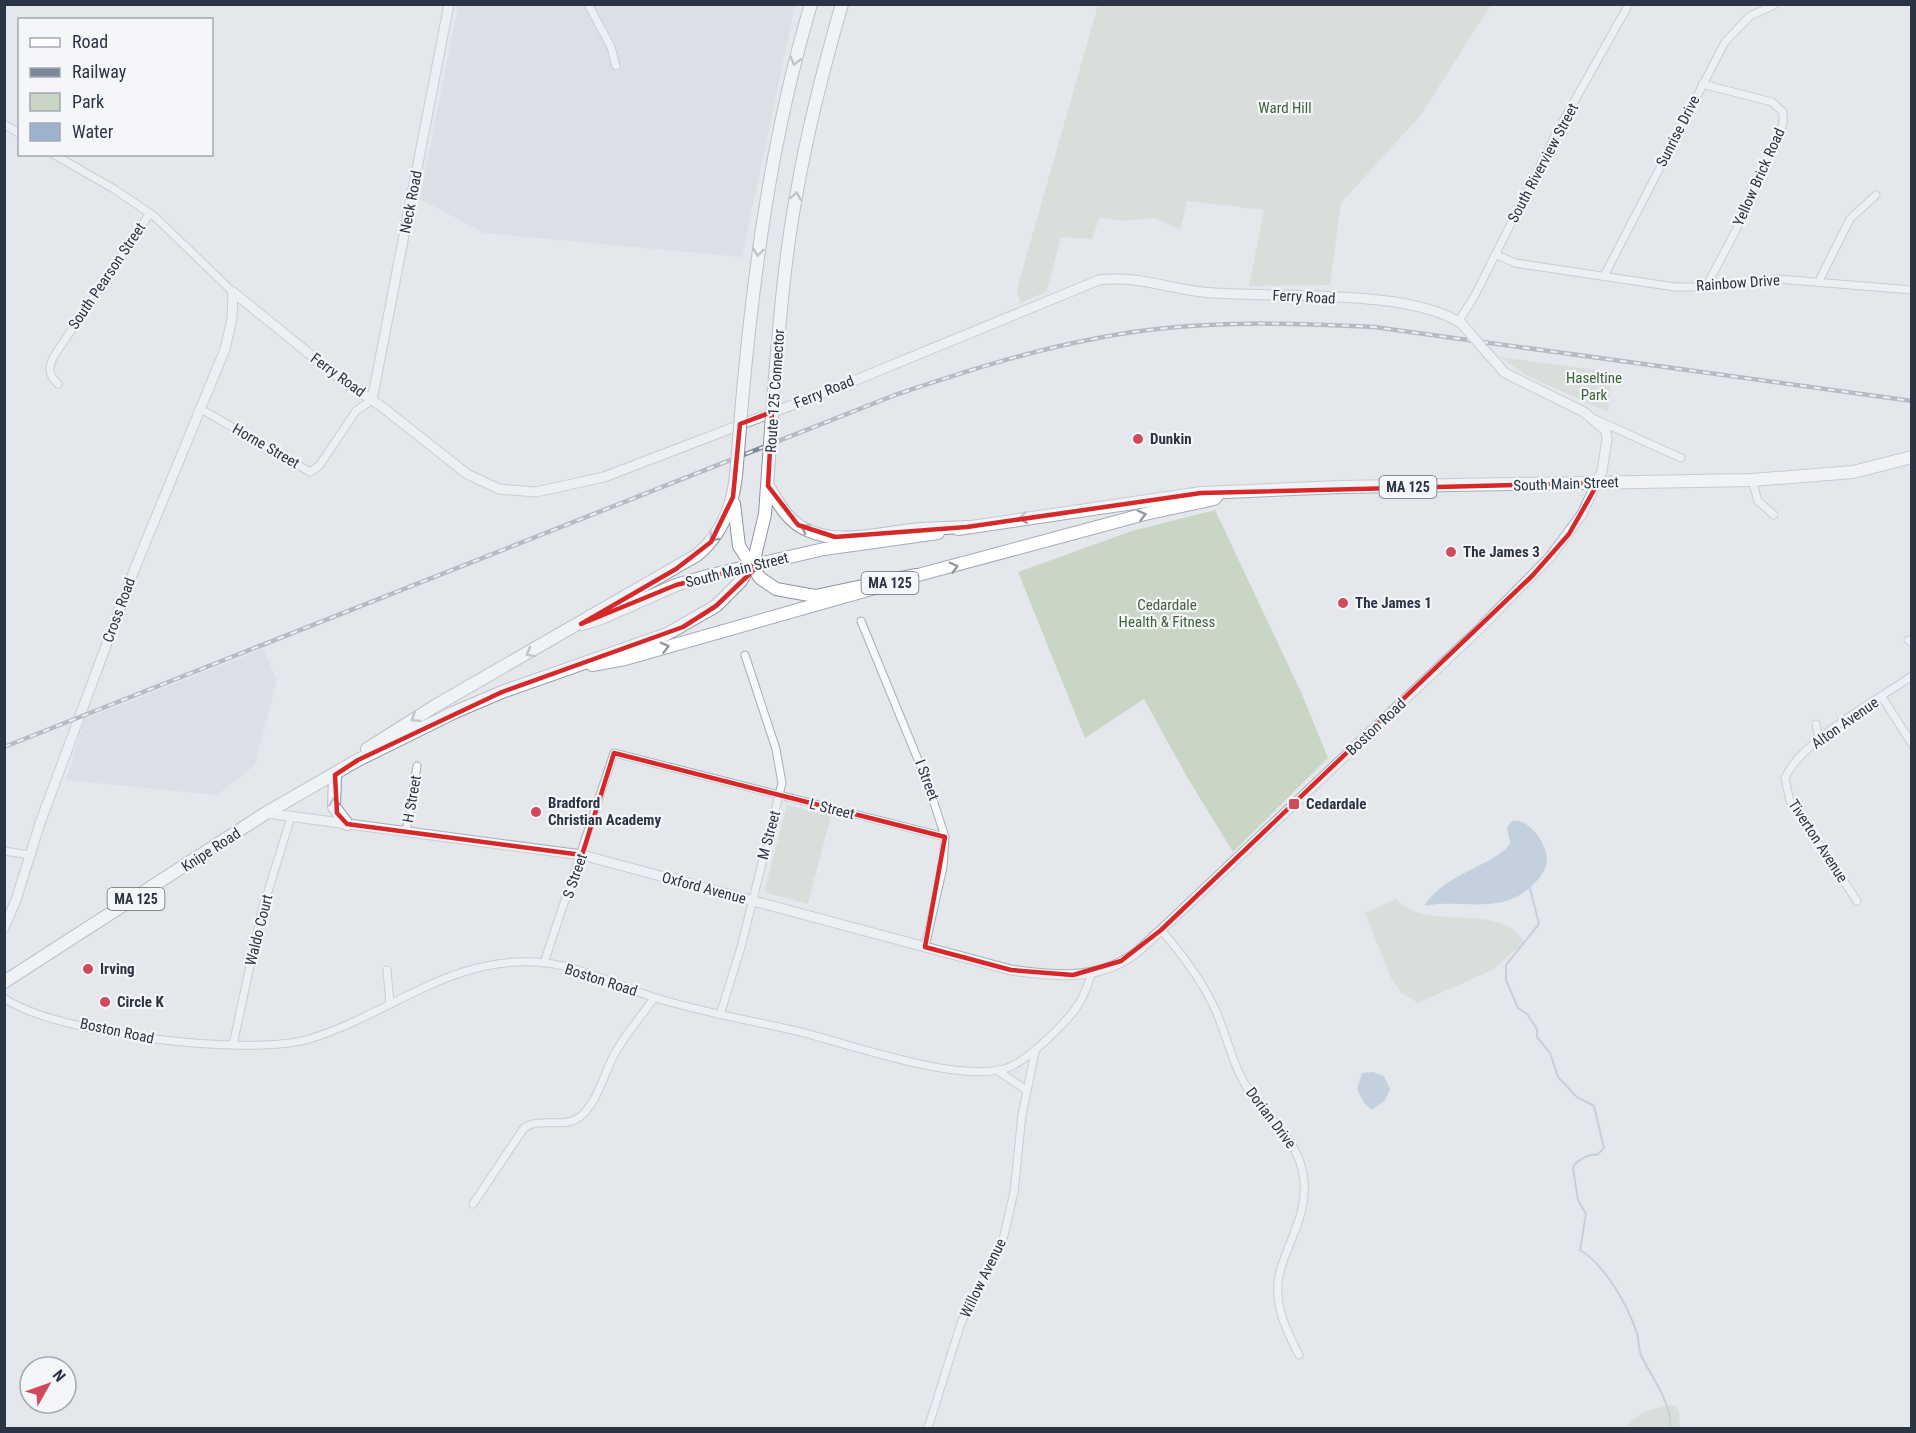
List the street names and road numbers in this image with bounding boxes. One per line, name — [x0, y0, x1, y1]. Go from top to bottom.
street label: Sunrise Drive — [1652, 92, 1704, 170]
street label: South Riverview Street — [1504, 100, 1582, 226]
street label: Yellow Brick Road — [1729, 125, 1789, 229]
street label: Neck Road — [396, 169, 426, 235]
street label: South Pearson Street — [65, 219, 149, 333]
street label: Rainbow Drive — [1696, 271, 1780, 295]
street label: Ferry Road — [1272, 286, 1336, 308]
street label: Route 125 Connector — [762, 328, 788, 454]
street label: Ferry Road — [307, 349, 369, 401]
street label: Ferry Road — [791, 372, 857, 412]
street label: Horne Street — [229, 420, 303, 472]
street label: South Main Street — [1513, 473, 1619, 495]
road number: MA 125 — [1380, 476, 1436, 498]
street label: South Main Street — [684, 549, 790, 591]
road number: MA 125 — [862, 572, 918, 594]
street label: Cross Road — [99, 575, 139, 645]
street label: Alton Avenue — [1808, 693, 1882, 753]
street label: Boston Road — [1342, 695, 1410, 759]
street label: I Street — [911, 757, 943, 803]
street label: H Street — [399, 774, 425, 824]
street label: L Street — [808, 795, 856, 823]
street label: Tiverton Avenue — [1785, 796, 1851, 886]
street label: M Street — [754, 809, 784, 861]
street label: Knipe Road — [178, 824, 244, 876]
street label: S Street — [559, 851, 591, 901]
street label: Oxford Avenue — [660, 868, 748, 908]
road number: MA 125 — [108, 888, 164, 910]
street label: Waldo Court — [241, 892, 277, 968]
street label: Boston Road — [562, 960, 640, 1000]
street label: Boston Road — [78, 1014, 156, 1048]
street label: Dorian Drive — [1242, 1084, 1300, 1152]
street label: Willow Avenue — [956, 1236, 1010, 1320]

